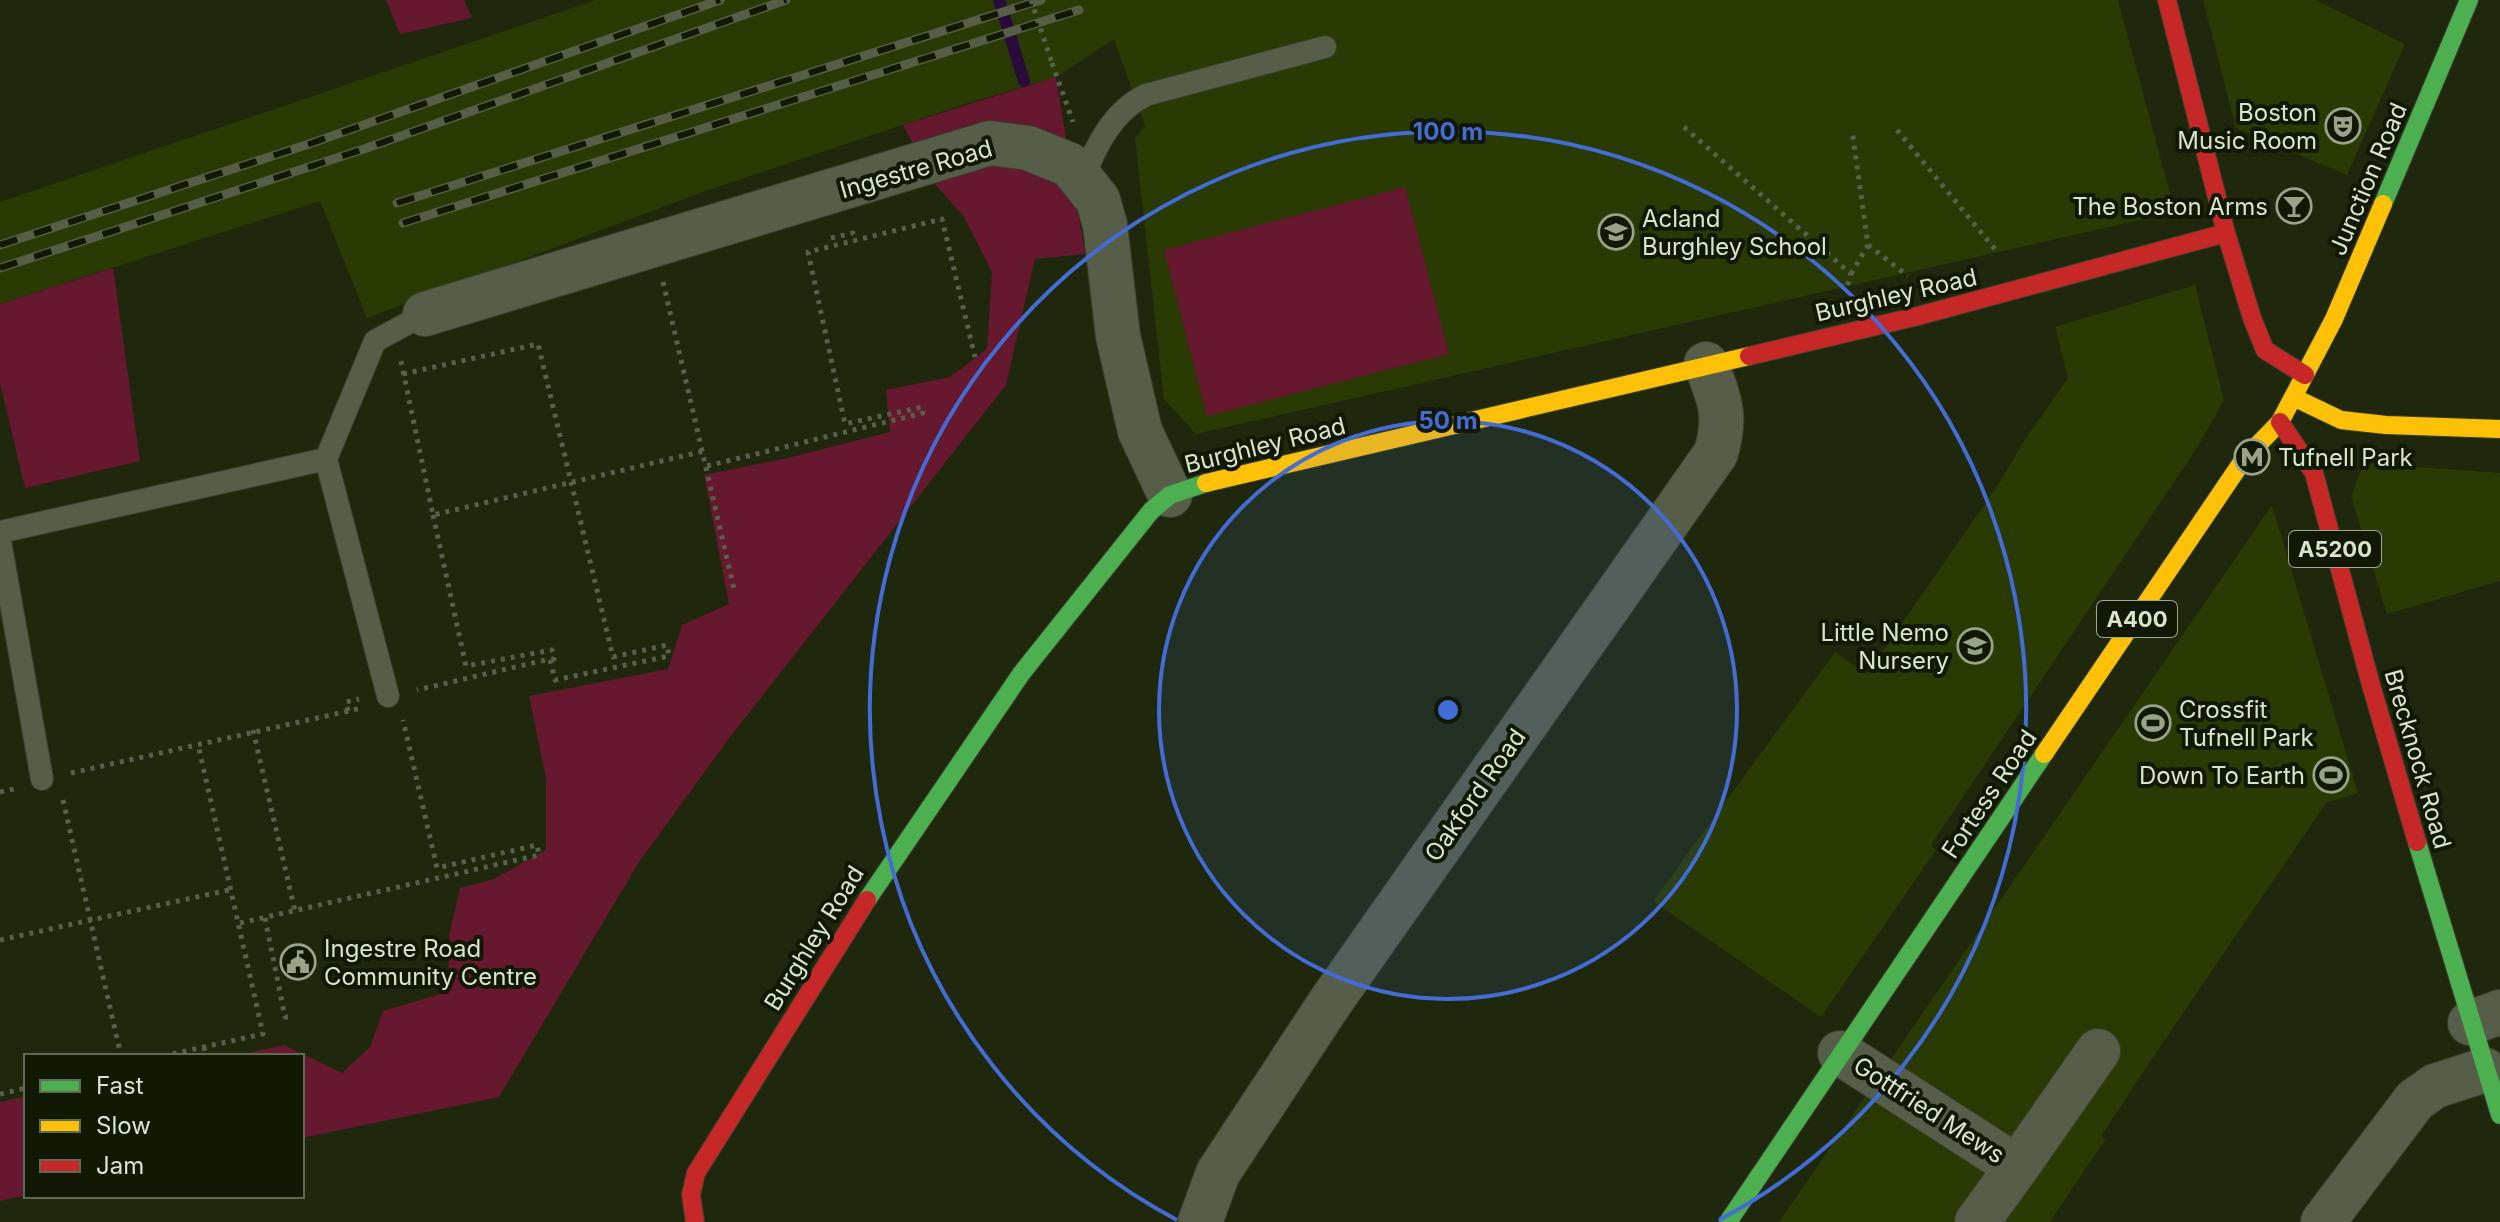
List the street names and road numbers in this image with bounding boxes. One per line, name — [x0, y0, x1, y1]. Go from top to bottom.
street label: Junction Road — [2323, 98, 2413, 260]
street label: Ingestre Road — [836, 133, 996, 205]
street label: Burghley Road — [1812, 262, 1980, 328]
street label: Burghley Road — [1181, 411, 1349, 479]
road number: A5200 — [2289, 531, 2381, 567]
road number: A400 — [2097, 601, 2177, 637]
street label: Brecknock Road — [2379, 666, 2457, 852]
street label: Oakford Road — [1419, 723, 1531, 867]
street label: Fortess Road — [1935, 724, 2043, 864]
street label: Burghley Road — [758, 860, 870, 1016]
street label: Gottfried Mews — [1848, 1050, 2010, 1170]

